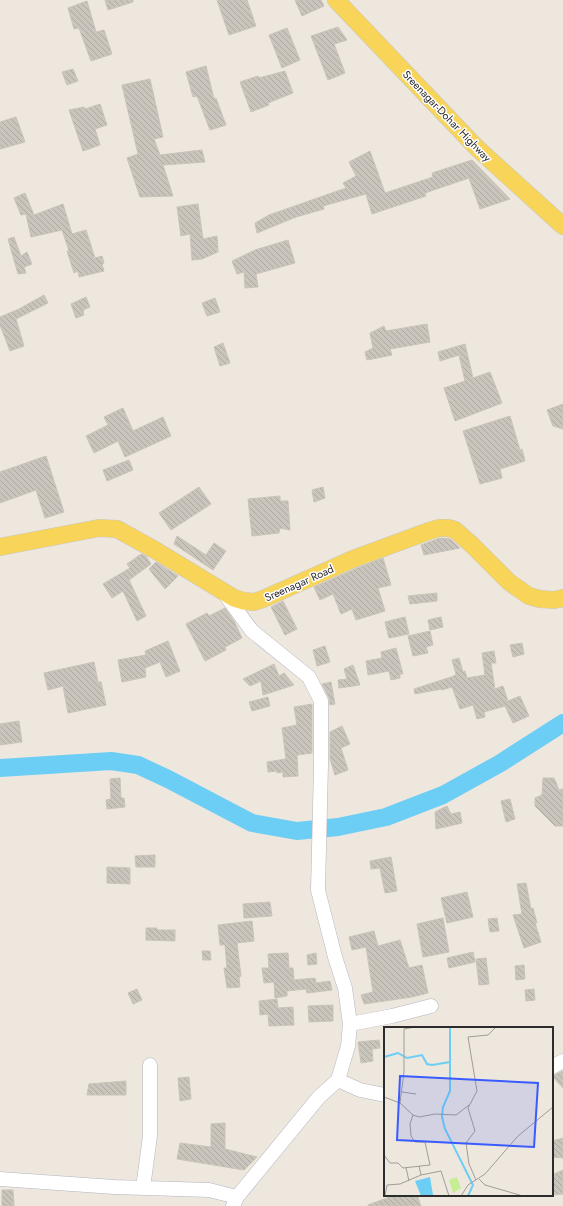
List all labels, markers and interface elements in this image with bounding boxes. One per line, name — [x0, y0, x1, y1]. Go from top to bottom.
street label: Sreenagar-Dohar Highway — [399, 67, 495, 165]
street label: Sreenagar Road — [262, 561, 336, 605]
inset map — [384, 1027, 553, 1196]

